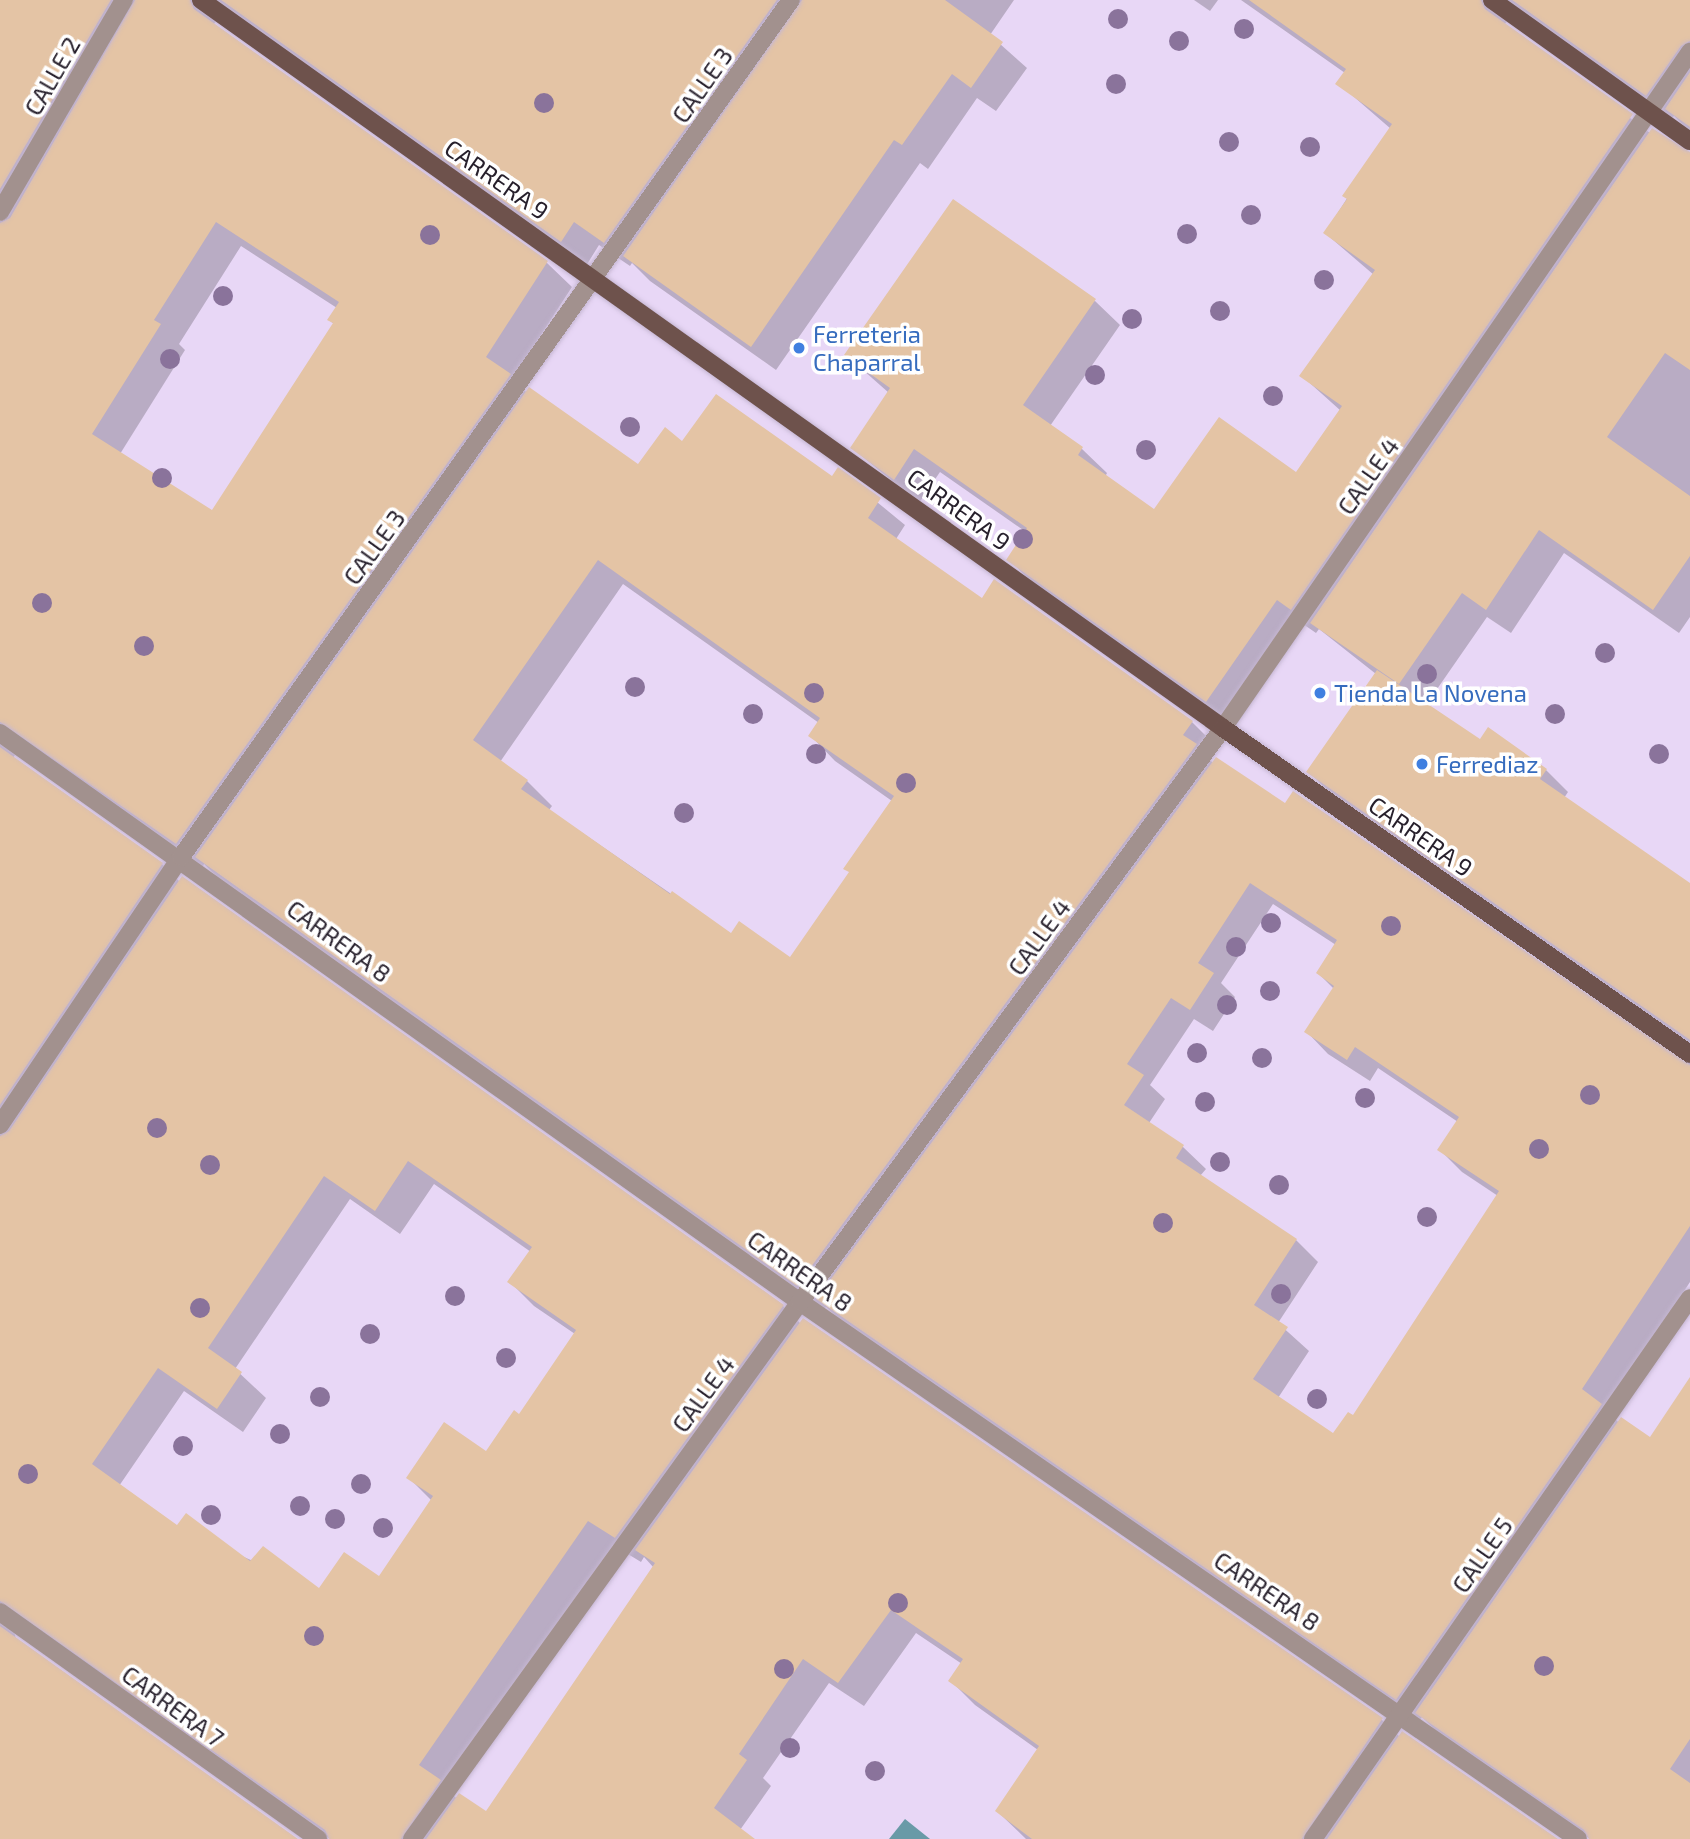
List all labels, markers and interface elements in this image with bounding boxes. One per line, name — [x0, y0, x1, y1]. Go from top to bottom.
street label: CALLE 2 — [18, 32, 86, 120]
street label: CALLE 3 — [666, 42, 738, 128]
street label: CARRERA 9 — [439, 133, 555, 225]
place label: Ferreteria Chaparral — [813, 320, 921, 376]
marker: Ferreteria Chaparral — [791, 340, 807, 356]
street label: CALLE 4 — [1331, 432, 1405, 520]
street label: CARRERA 9 — [902, 462, 1016, 556]
street label: CALLE 3 — [337, 504, 411, 590]
place label: Tienda La Novena — [1334, 679, 1527, 707]
marker: Tienda La Novena — [1312, 685, 1328, 701]
place label: Ferrediaz — [1436, 750, 1538, 778]
marker: Ferrediaz — [1414, 756, 1430, 772]
street label: CARRERA 9 — [1363, 790, 1479, 882]
street label: CALLE 4 — [1002, 893, 1076, 981]
street label: CARRERA 8 — [281, 894, 397, 988]
street label: CARRERA 8 — [742, 1224, 858, 1318]
street label: CALLE 4 — [666, 1350, 740, 1438]
street label: CALLE 5 — [1446, 1512, 1518, 1598]
street label: CARRERA 8 — [1209, 1545, 1325, 1637]
street label: CARRERA 7 — [116, 1659, 230, 1753]

